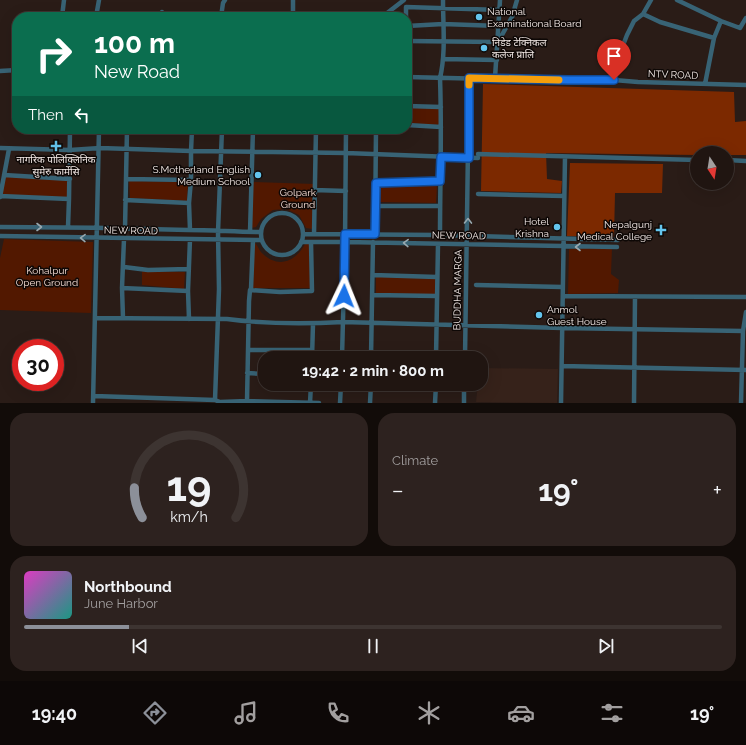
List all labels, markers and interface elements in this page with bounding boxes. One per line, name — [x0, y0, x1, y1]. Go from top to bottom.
place label: National Examinational Board — [487, 6, 582, 29]
marker: National Examinational Board — [474, 12, 484, 22]
text: 100 m — [94, 27, 175, 60]
icon: right — [28, 28, 80, 80]
place label: निडेड टेक्निकल कलेज प्रालि — [492, 37, 547, 60]
pin — [597, 39, 631, 80]
marker: निडेड टेक्निकल कलेज प्रालि — [479, 43, 489, 53]
icon: arrive — [603, 45, 625, 67]
text: New Road — [94, 61, 180, 82]
street label: NTV ROAD — [648, 68, 698, 81]
icon: left — [71, 104, 93, 126]
text: Then — [28, 106, 63, 124]
marker: नागरिक पोलिक्लिनिक सुमेरु फार्मेसि — [50, 140, 62, 152]
north arrow — [690, 146, 734, 190]
map controls — [690, 146, 734, 190]
place label: नागरिक पोलिक्लिनिक सुमेरु फार्मेसि — [17, 154, 96, 178]
place label: S.Motherland English Medium School — [153, 164, 250, 187]
marker: S.Motherland English Medium School — [253, 170, 263, 180]
park label: Golpark Ground — [280, 187, 317, 210]
place label: Hotel Krishna — [515, 216, 549, 239]
one-way arrow — [464, 218, 472, 224]
place label: Nepalgunj Medical College — [577, 219, 652, 242]
marker: Hotel Krishna — [552, 222, 562, 232]
one-way arrow — [36, 223, 42, 231]
marker: Nepalgunj Medical College — [655, 224, 667, 236]
street label: NEW ROAD — [104, 225, 158, 236]
street label: NEW ROAD — [432, 230, 486, 241]
one-way arrow — [80, 234, 86, 242]
one-way arrow — [403, 239, 409, 247]
one-way arrow — [575, 243, 581, 251]
street label: BUDDHA MARGA — [451, 249, 464, 331]
park label: Kohalpur Open Ground — [16, 265, 78, 288]
position arrow — [323, 275, 365, 317]
place label: Anmol Guest House — [547, 304, 607, 327]
marker: Anmol Guest House — [534, 310, 544, 320]
speed limit sign: 30 — [12, 339, 64, 391]
text: 19:42 · 2 min · 800 m — [302, 362, 444, 380]
text: Climate — [392, 453, 438, 468]
text: 19 — [166, 461, 212, 510]
text: 19° — [538, 473, 578, 508]
text: − — [392, 477, 404, 503]
text: + — [713, 477, 722, 503]
text: km/h — [170, 508, 208, 524]
text: Northbound — [84, 578, 172, 596]
text: June Harbor — [84, 596, 158, 611]
icon: previous — [129, 635, 151, 657]
icon: pause — [362, 635, 384, 657]
icon: next — [595, 635, 617, 657]
icon: directions — [141, 699, 169, 727]
icon: music — [232, 699, 260, 727]
icon: phone — [324, 699, 352, 727]
icon: climate — [415, 699, 443, 727]
icon: car — [507, 699, 535, 727]
icon: filters — [598, 699, 626, 727]
text: 19:40 — [32, 703, 77, 724]
text: 19° — [690, 703, 714, 724]

